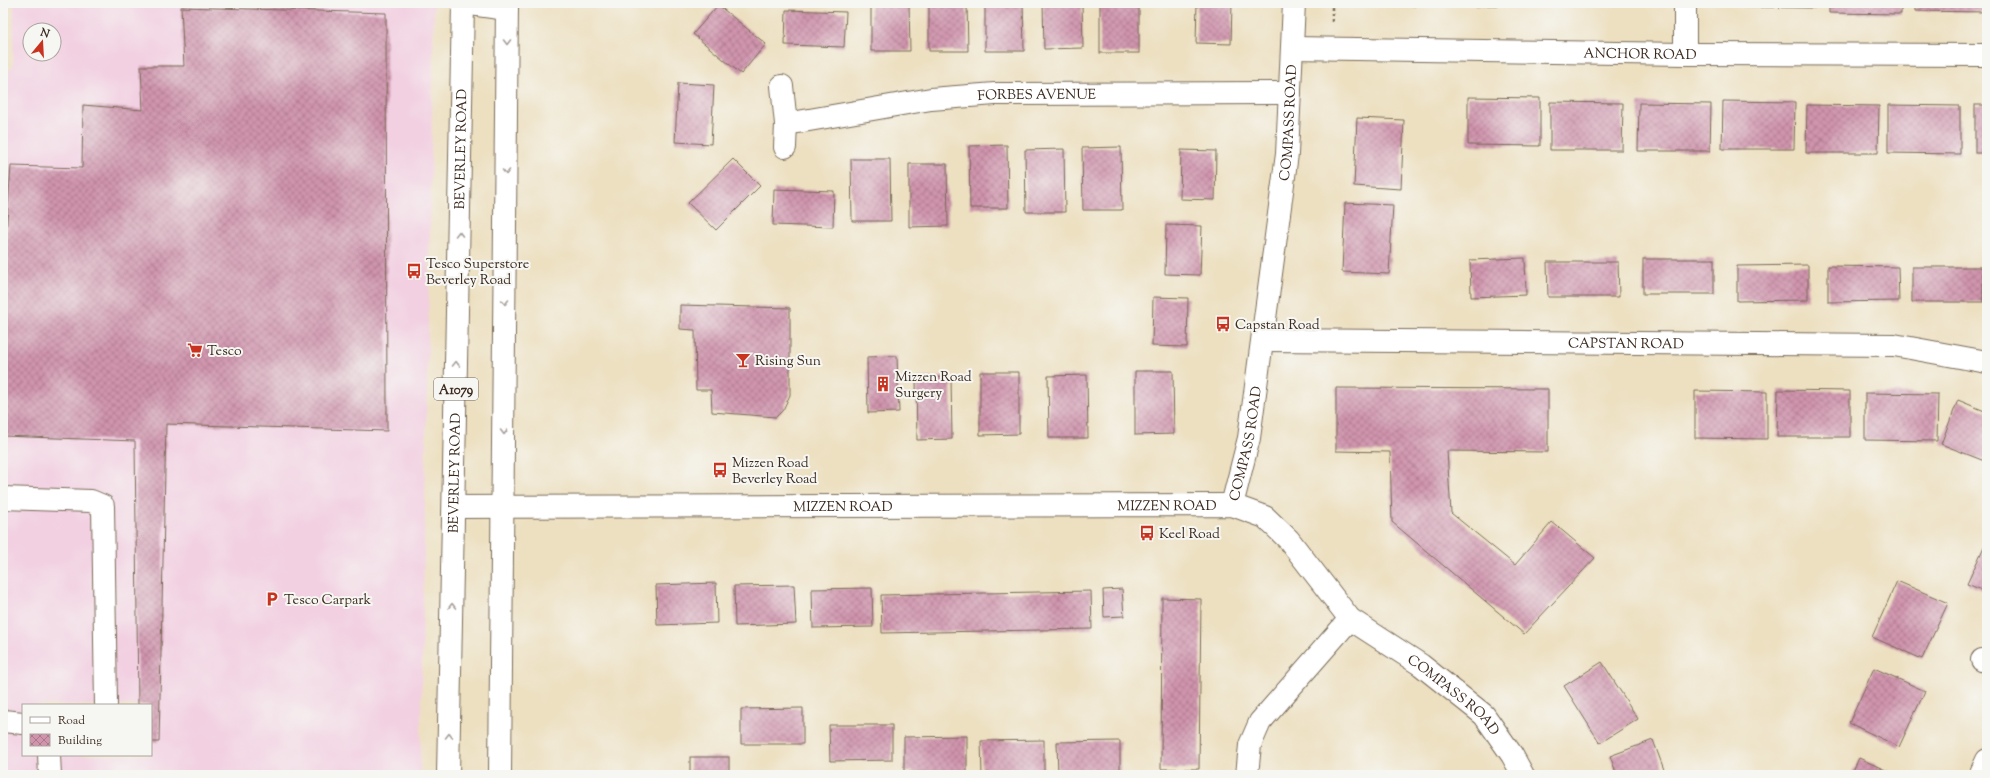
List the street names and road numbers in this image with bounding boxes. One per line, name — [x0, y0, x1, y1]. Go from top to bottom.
street label: ANCHOR ROAD — [1583, 44, 1697, 66]
street label: COMPASS ROAD — [1275, 64, 1303, 182]
street label: FORBES AVENUE — [977, 86, 1097, 107]
street label: BEVERLEY ROAD — [451, 89, 473, 210]
street label: CAPSTAN ROAD — [1568, 334, 1684, 355]
road number: A1079 — [434, 378, 478, 400]
street label: COMPASS ROAD — [1225, 385, 1268, 503]
street label: BEVERLEY ROAD — [445, 413, 467, 533]
street label: MIZZEN ROAD — [1117, 497, 1217, 517]
street label: MIZZEN ROAD — [793, 498, 893, 518]
street label: COMPASS ROAD — [1403, 651, 1503, 740]

